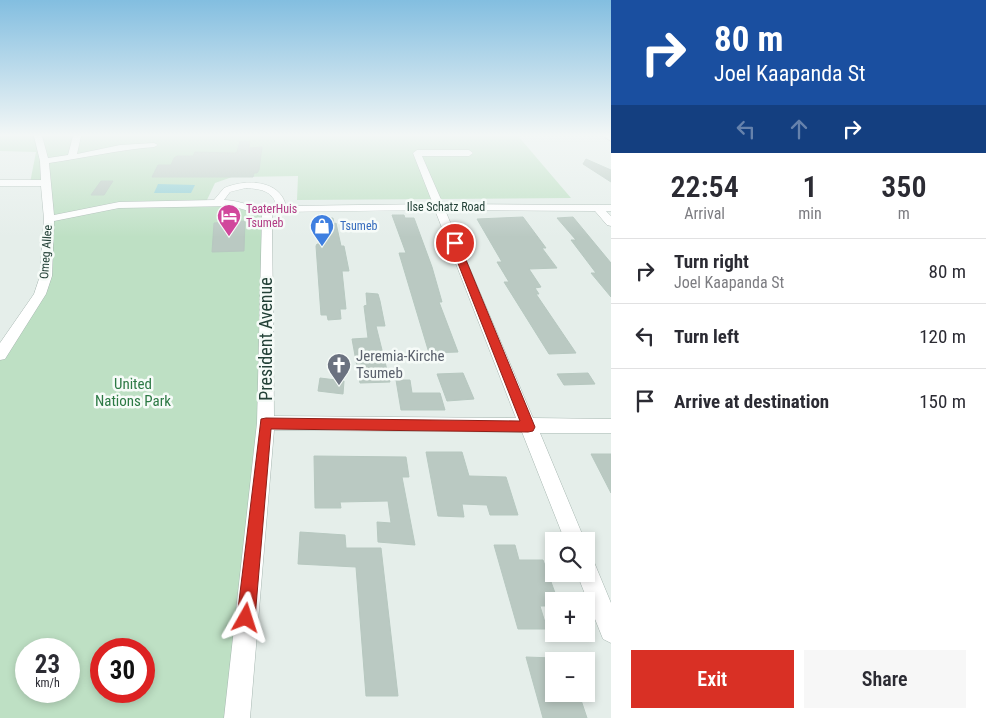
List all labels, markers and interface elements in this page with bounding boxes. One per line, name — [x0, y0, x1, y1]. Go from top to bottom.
text: 80 m — [714, 19, 783, 60]
icon: right — [631, 20, 696, 85]
text: Joel Kaapanda St — [714, 61, 866, 86]
icon: left — [732, 115, 760, 143]
icon: ahead — [785, 115, 813, 143]
icon: right — [838, 115, 866, 143]
text: 22:54 — [670, 169, 739, 204]
text: 1 — [802, 169, 818, 204]
text: 350 — [881, 169, 926, 204]
street label: Ilse Schatz Road — [407, 200, 485, 214]
place label: TeaterHuis Tsumeb — [246, 202, 297, 230]
hotel icon: TeaterHuis Tsumeb — [216, 203, 242, 237]
text: Arrival — [684, 204, 725, 223]
text: min — [798, 204, 822, 223]
text: m — [898, 204, 910, 223]
shop icon: Tsumeb — [309, 213, 335, 247]
place label: Tsumeb — [340, 219, 378, 233]
pin — [434, 222, 476, 264]
street label: Omeg Allee — [37, 224, 55, 280]
icon: arrive — [441, 229, 469, 257]
text: Turn right — [674, 250, 749, 273]
icon: right — [631, 257, 659, 285]
text: 80 m — [929, 260, 966, 283]
text: Joel Kaapanda St — [674, 273, 784, 292]
street label: President Avenue — [255, 277, 276, 401]
icon: left — [631, 322, 659, 350]
text: Turn left — [674, 325, 739, 348]
text: 120 m — [919, 325, 966, 348]
place label: Jeremia-Kirche Tsumeb — [356, 347, 445, 382]
church icon: Jeremia-Kirche Tsumeb — [326, 352, 352, 386]
park label: United Nations Park — [95, 375, 171, 410]
icon: arrive — [631, 387, 659, 415]
text: Arrive at destination — [674, 390, 829, 413]
text: 150 m — [919, 390, 966, 413]
map controls — [545, 532, 595, 702]
button: search — [545, 532, 595, 582]
position arrow — [219, 591, 271, 643]
button: + — [545, 592, 595, 642]
speed limit sign: 30 — [90, 638, 155, 703]
text: 23 — [35, 650, 60, 679]
button: Exit — [631, 650, 794, 708]
button: Share — [804, 650, 966, 708]
button: − — [545, 652, 595, 702]
text: km/h — [35, 676, 60, 690]

